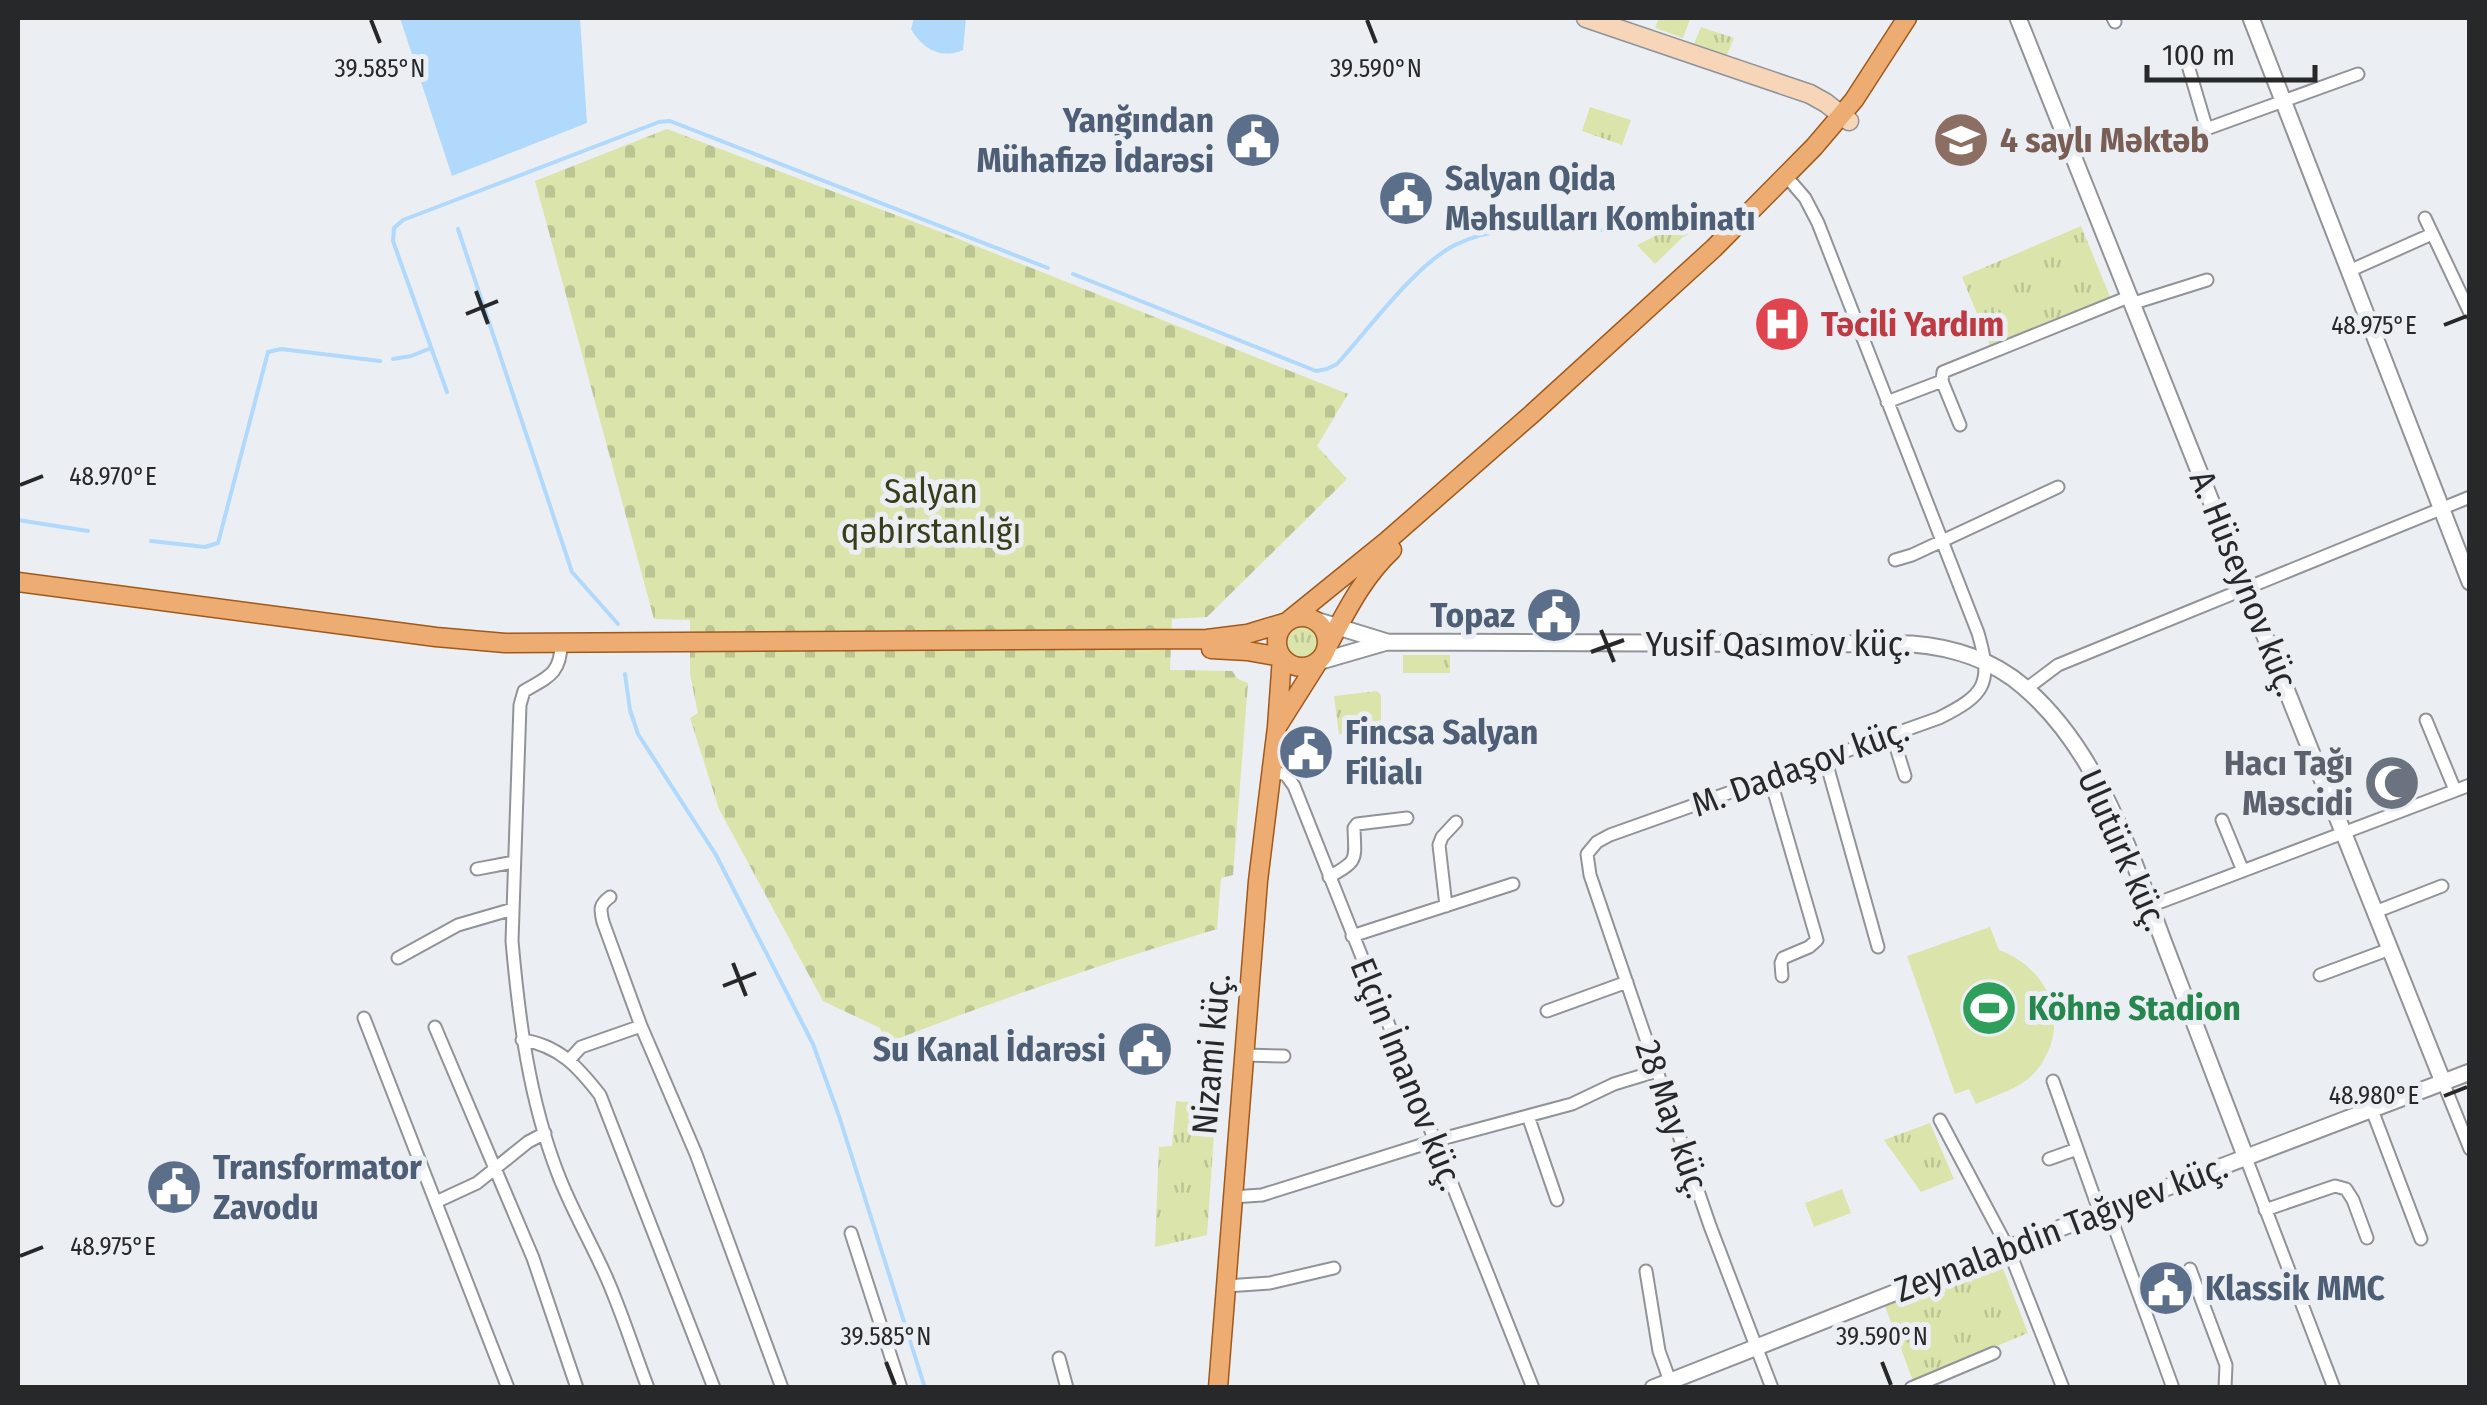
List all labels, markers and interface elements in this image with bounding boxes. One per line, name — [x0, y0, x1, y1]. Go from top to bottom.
scale bar — [2147, 20, 2314, 82]
text: 100 m — [2162, 37, 2235, 73]
text: 39.585°N — [335, 54, 425, 84]
text: 39.590°N — [1330, 54, 1422, 84]
place label: Yanğından Mühafizə İdarəsi — [976, 99, 1214, 181]
public building icon: Yanğından Mühafizə İdarəsi — [1223, 110, 1283, 170]
school or university icon: 4 saylı Məktəb — [1931, 110, 1991, 170]
place label: 4 saylı Məktəb — [2000, 119, 2209, 161]
place label: Salyan Qida Məhsulları Kombinatı — [1445, 157, 1756, 239]
public building icon: Salyan Qida Məhsulları Kombinatı — [1376, 168, 1436, 228]
hospital icon: Təcili Yardım — [1752, 294, 1812, 354]
place label: Təcili Yardım — [1821, 303, 2004, 345]
text: 48.975°E — [2331, 311, 2417, 341]
text: 48.970°E — [69, 462, 157, 492]
street label: A. Hüseynov küç. — [2181, 464, 2309, 702]
park label: Salyan qəbirstanlığı — [841, 470, 1021, 552]
public building icon: Topaz — [1524, 585, 1584, 645]
place label: Topaz — [1430, 594, 1515, 636]
street label: Yusif Qasımov küç. — [1645, 623, 1911, 665]
street label: M. Dadaşov küç. — [1686, 708, 1914, 826]
place label: Fincsa Salyan Filialı — [1345, 711, 1538, 793]
public building icon: Fincsa Salyan Filialı — [1276, 722, 1336, 782]
place label: Hacı Tağı Məscidi — [2224, 742, 2353, 824]
mosque icon: Hacı Tağı Məscidi — [2362, 753, 2422, 813]
street label: Ulutürk küç. — [2069, 763, 2177, 937]
street label: Elçin İmanov küç. — [1341, 952, 1473, 1196]
street label: Nizami küç. — [1183, 972, 1239, 1136]
sports icon: Köhnə Stadion — [1959, 978, 2019, 1038]
place label: Köhnə Stadion — [2028, 987, 2241, 1029]
public building icon: Su Kanal İdarəsi — [1115, 1019, 1175, 1079]
place label: Su Kanal İdarəsi — [873, 1028, 1106, 1070]
street label: 28 May küç. — [1627, 1035, 1719, 1203]
text: 48.980°E — [2329, 1081, 2419, 1111]
street label: Zeynalabdin Tağıyev küç. — [1889, 1145, 2233, 1311]
place label: Transformator Zavodu — [213, 1146, 422, 1228]
public building icon: Transformator Zavodu — [144, 1157, 204, 1217]
text: 48.975°E — [70, 1232, 156, 1262]
public building icon: Klassik MMC — [2136, 1258, 2196, 1318]
place label: Klassik MMC — [2205, 1267, 2386, 1309]
text: 39.585°N — [841, 1322, 931, 1352]
text: 39.590°N — [1836, 1322, 1928, 1352]

